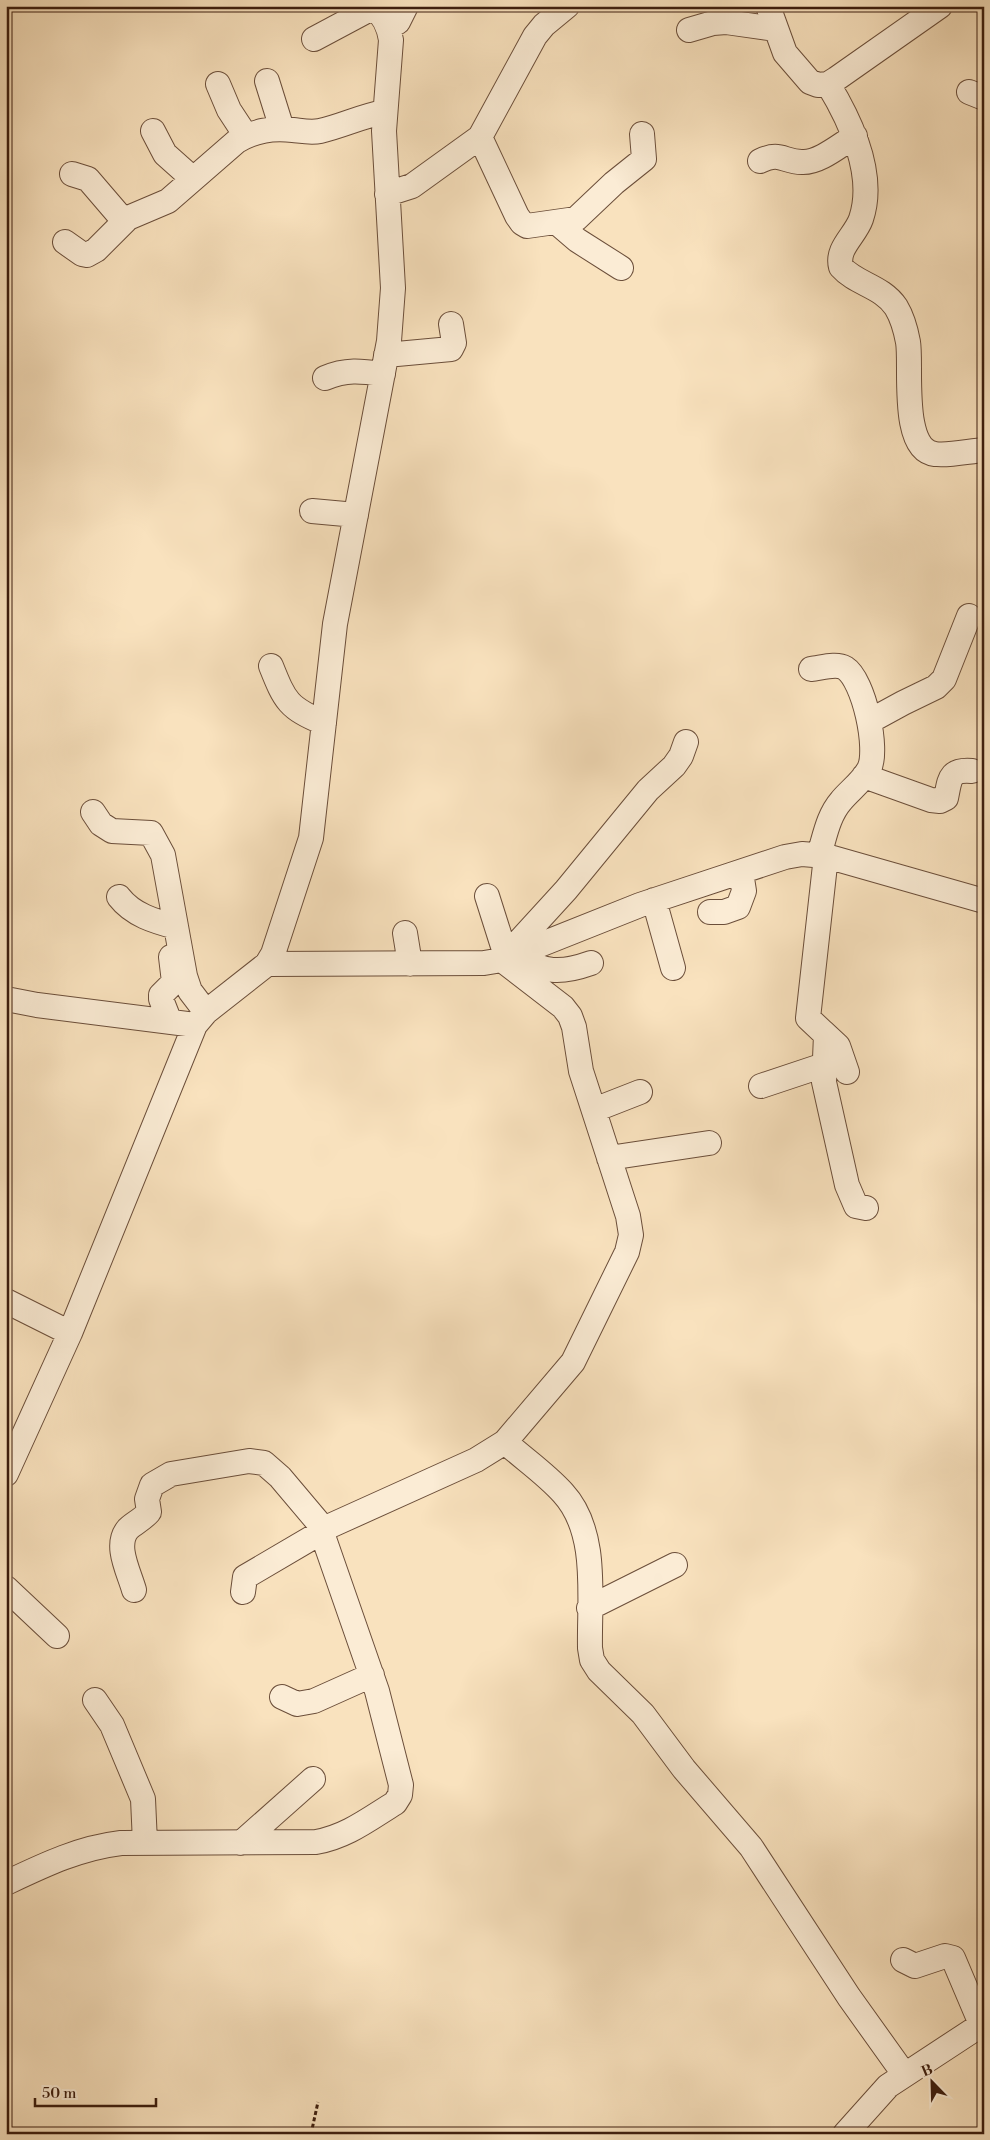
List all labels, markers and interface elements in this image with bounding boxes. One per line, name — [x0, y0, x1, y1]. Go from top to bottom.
north arrow — [908, 2058, 958, 2108]
text: B — [919, 2061, 936, 2081]
scale bar — [35, 2075, 156, 2107]
text: 50 m — [42, 2084, 76, 2103]

